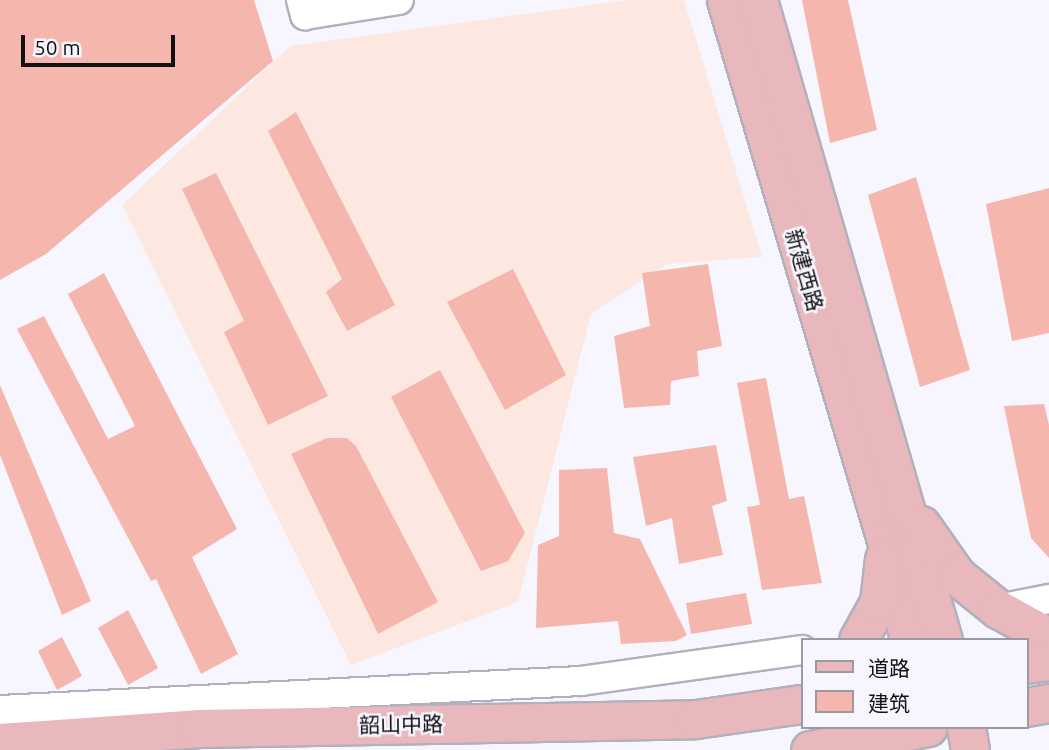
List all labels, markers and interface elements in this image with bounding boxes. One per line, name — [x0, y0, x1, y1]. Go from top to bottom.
scale bar — [24, 21, 178, 65]
text: 50 m — [34, 35, 81, 59]
street label: 新建西路 — [781, 226, 829, 314]
legend — [800, 638, 1028, 729]
text: 道路 — [868, 656, 910, 680]
text: 建筑 — [868, 691, 910, 715]
street label: 韶山中路 — [359, 711, 443, 737]

